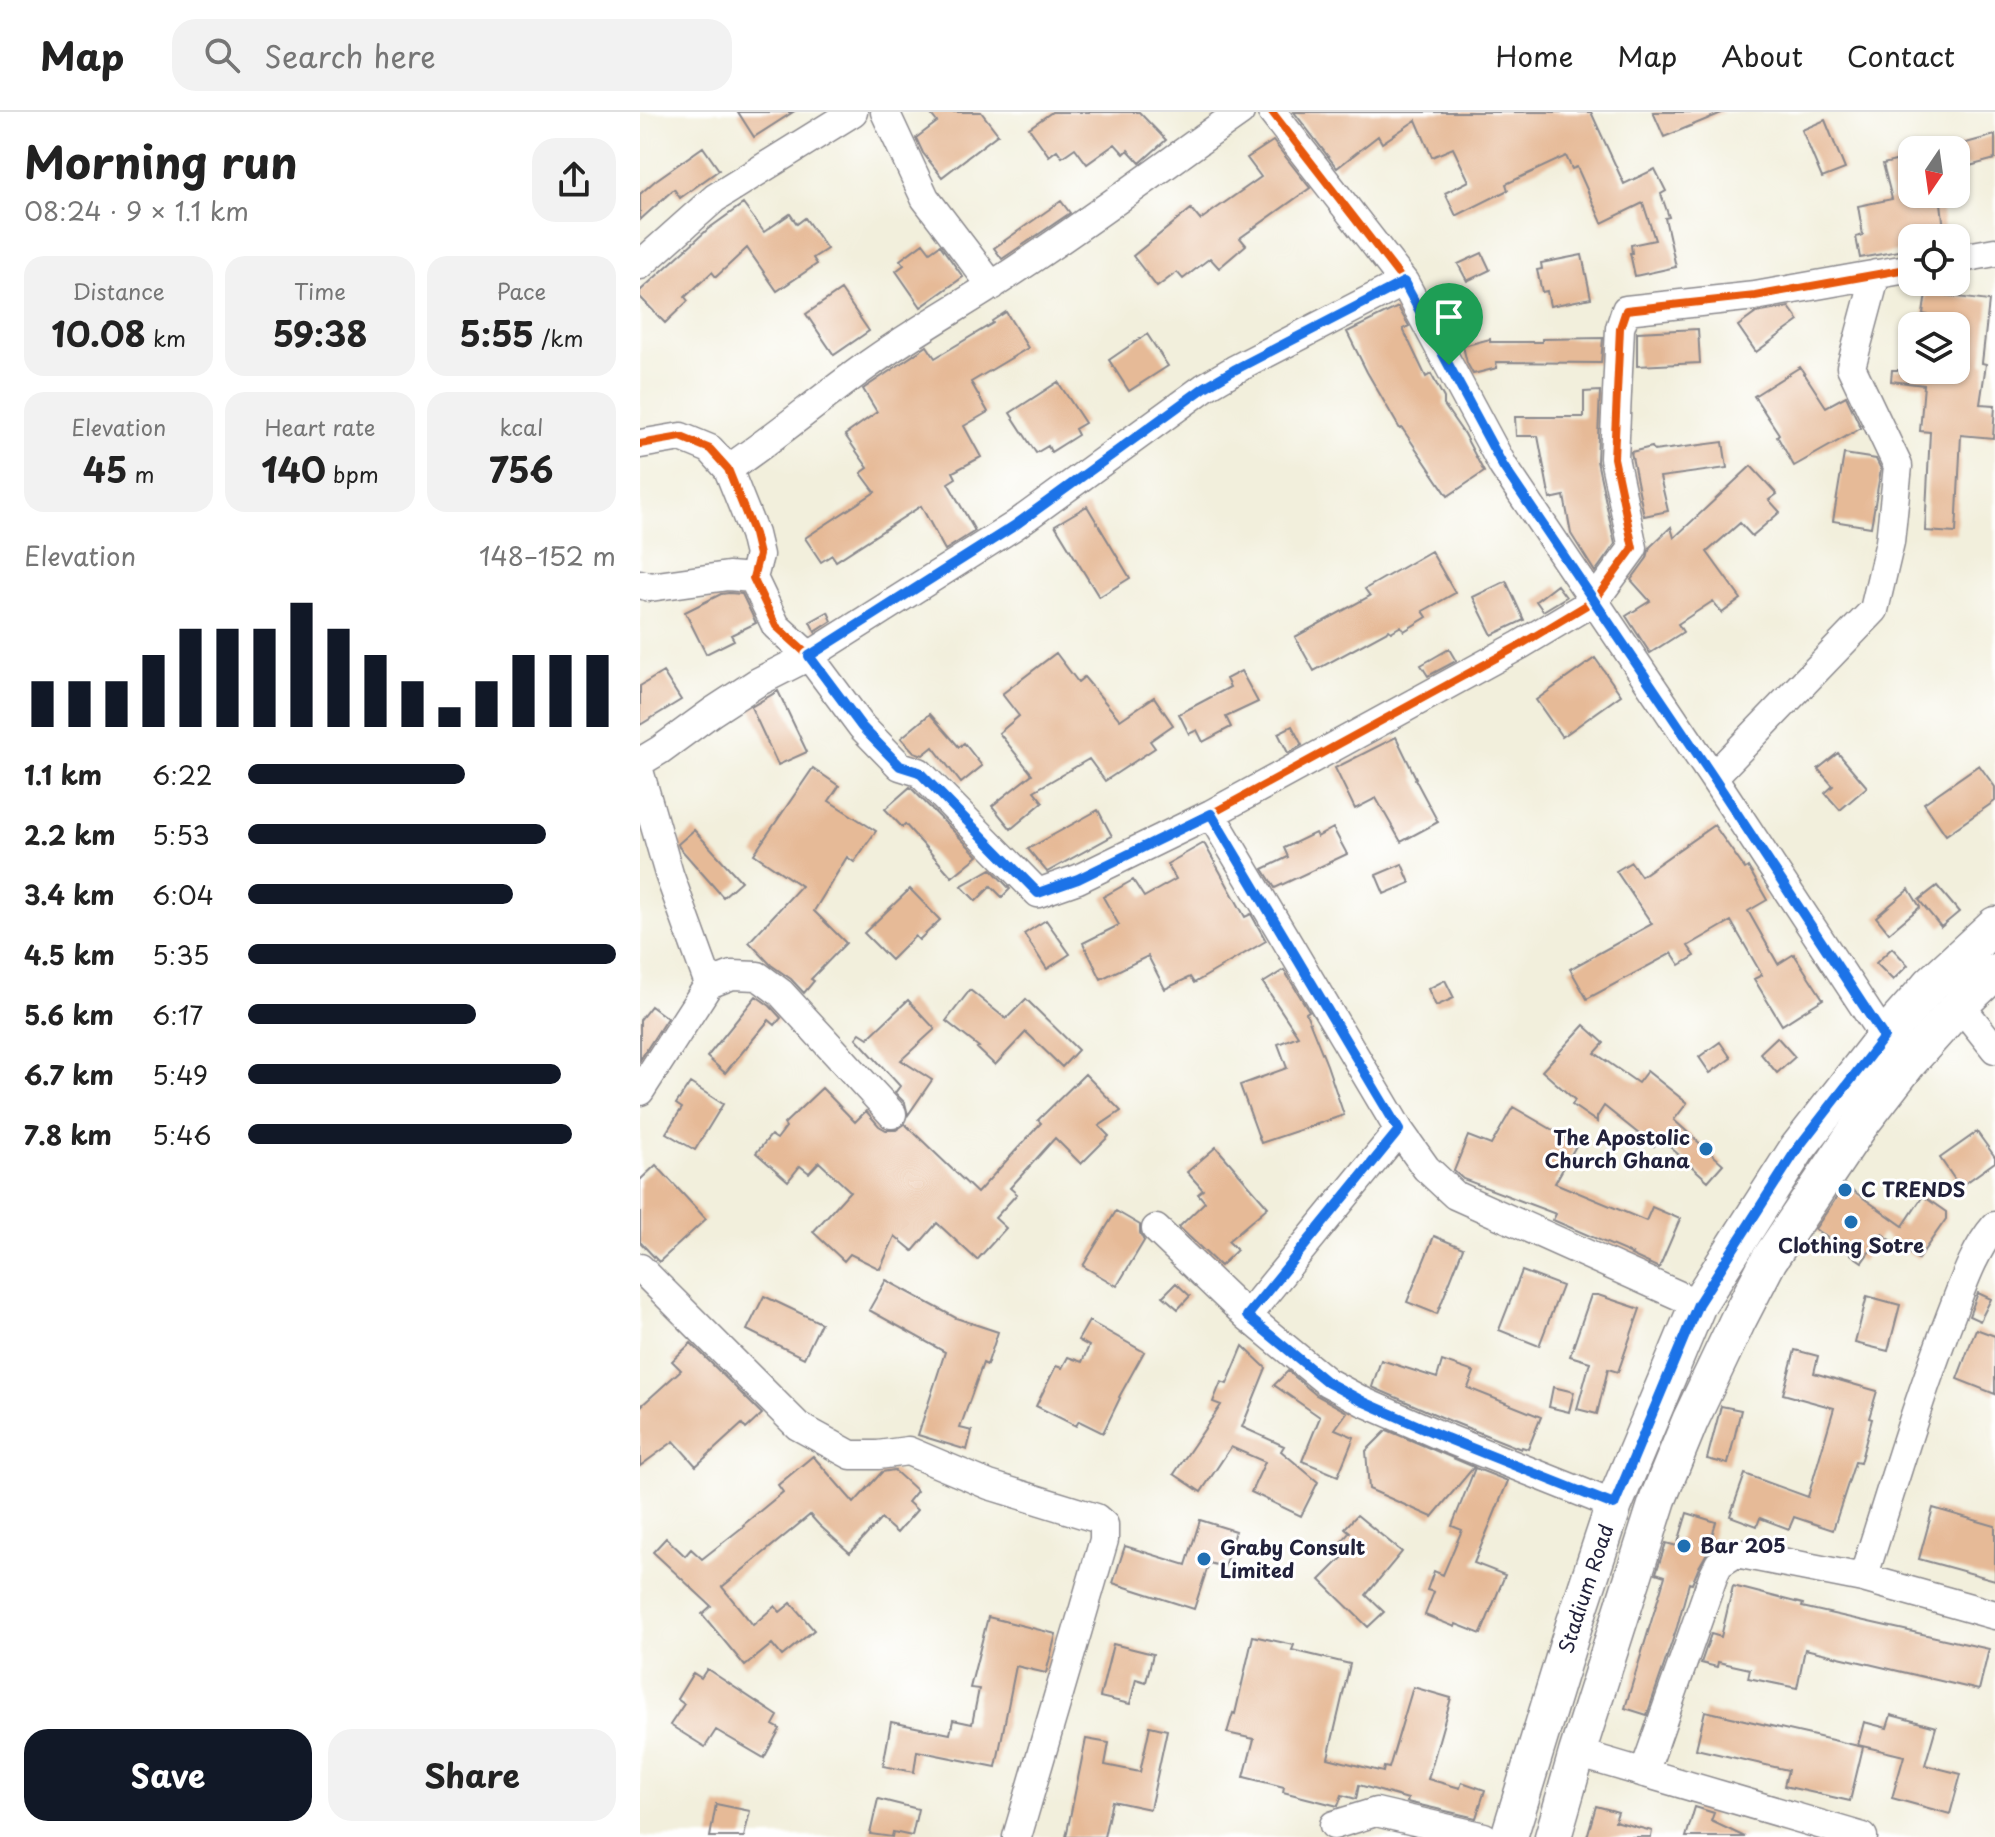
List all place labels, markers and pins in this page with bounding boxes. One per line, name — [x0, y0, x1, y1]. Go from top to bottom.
pin — [1415, 283, 1483, 365]
place label: The Apostolic Church Ghana — [1545, 1122, 1690, 1175]
marker: The Apostolic Church Ghana — [1697, 1140, 1715, 1158]
place label: C TRENDS — [1861, 1174, 1965, 1204]
marker: C TRENDS — [1836, 1181, 1854, 1199]
marker: Clothing Sotre — [1842, 1213, 1860, 1231]
place label: Clothing Sotre — [1778, 1230, 1924, 1260]
place label: Bar 205 — [1700, 1530, 1786, 1560]
place label: Graby Consult Limited — [1220, 1532, 1366, 1585]
marker: Bar 205 — [1675, 1537, 1693, 1555]
marker: Graby Consult Limited — [1195, 1550, 1213, 1568]

